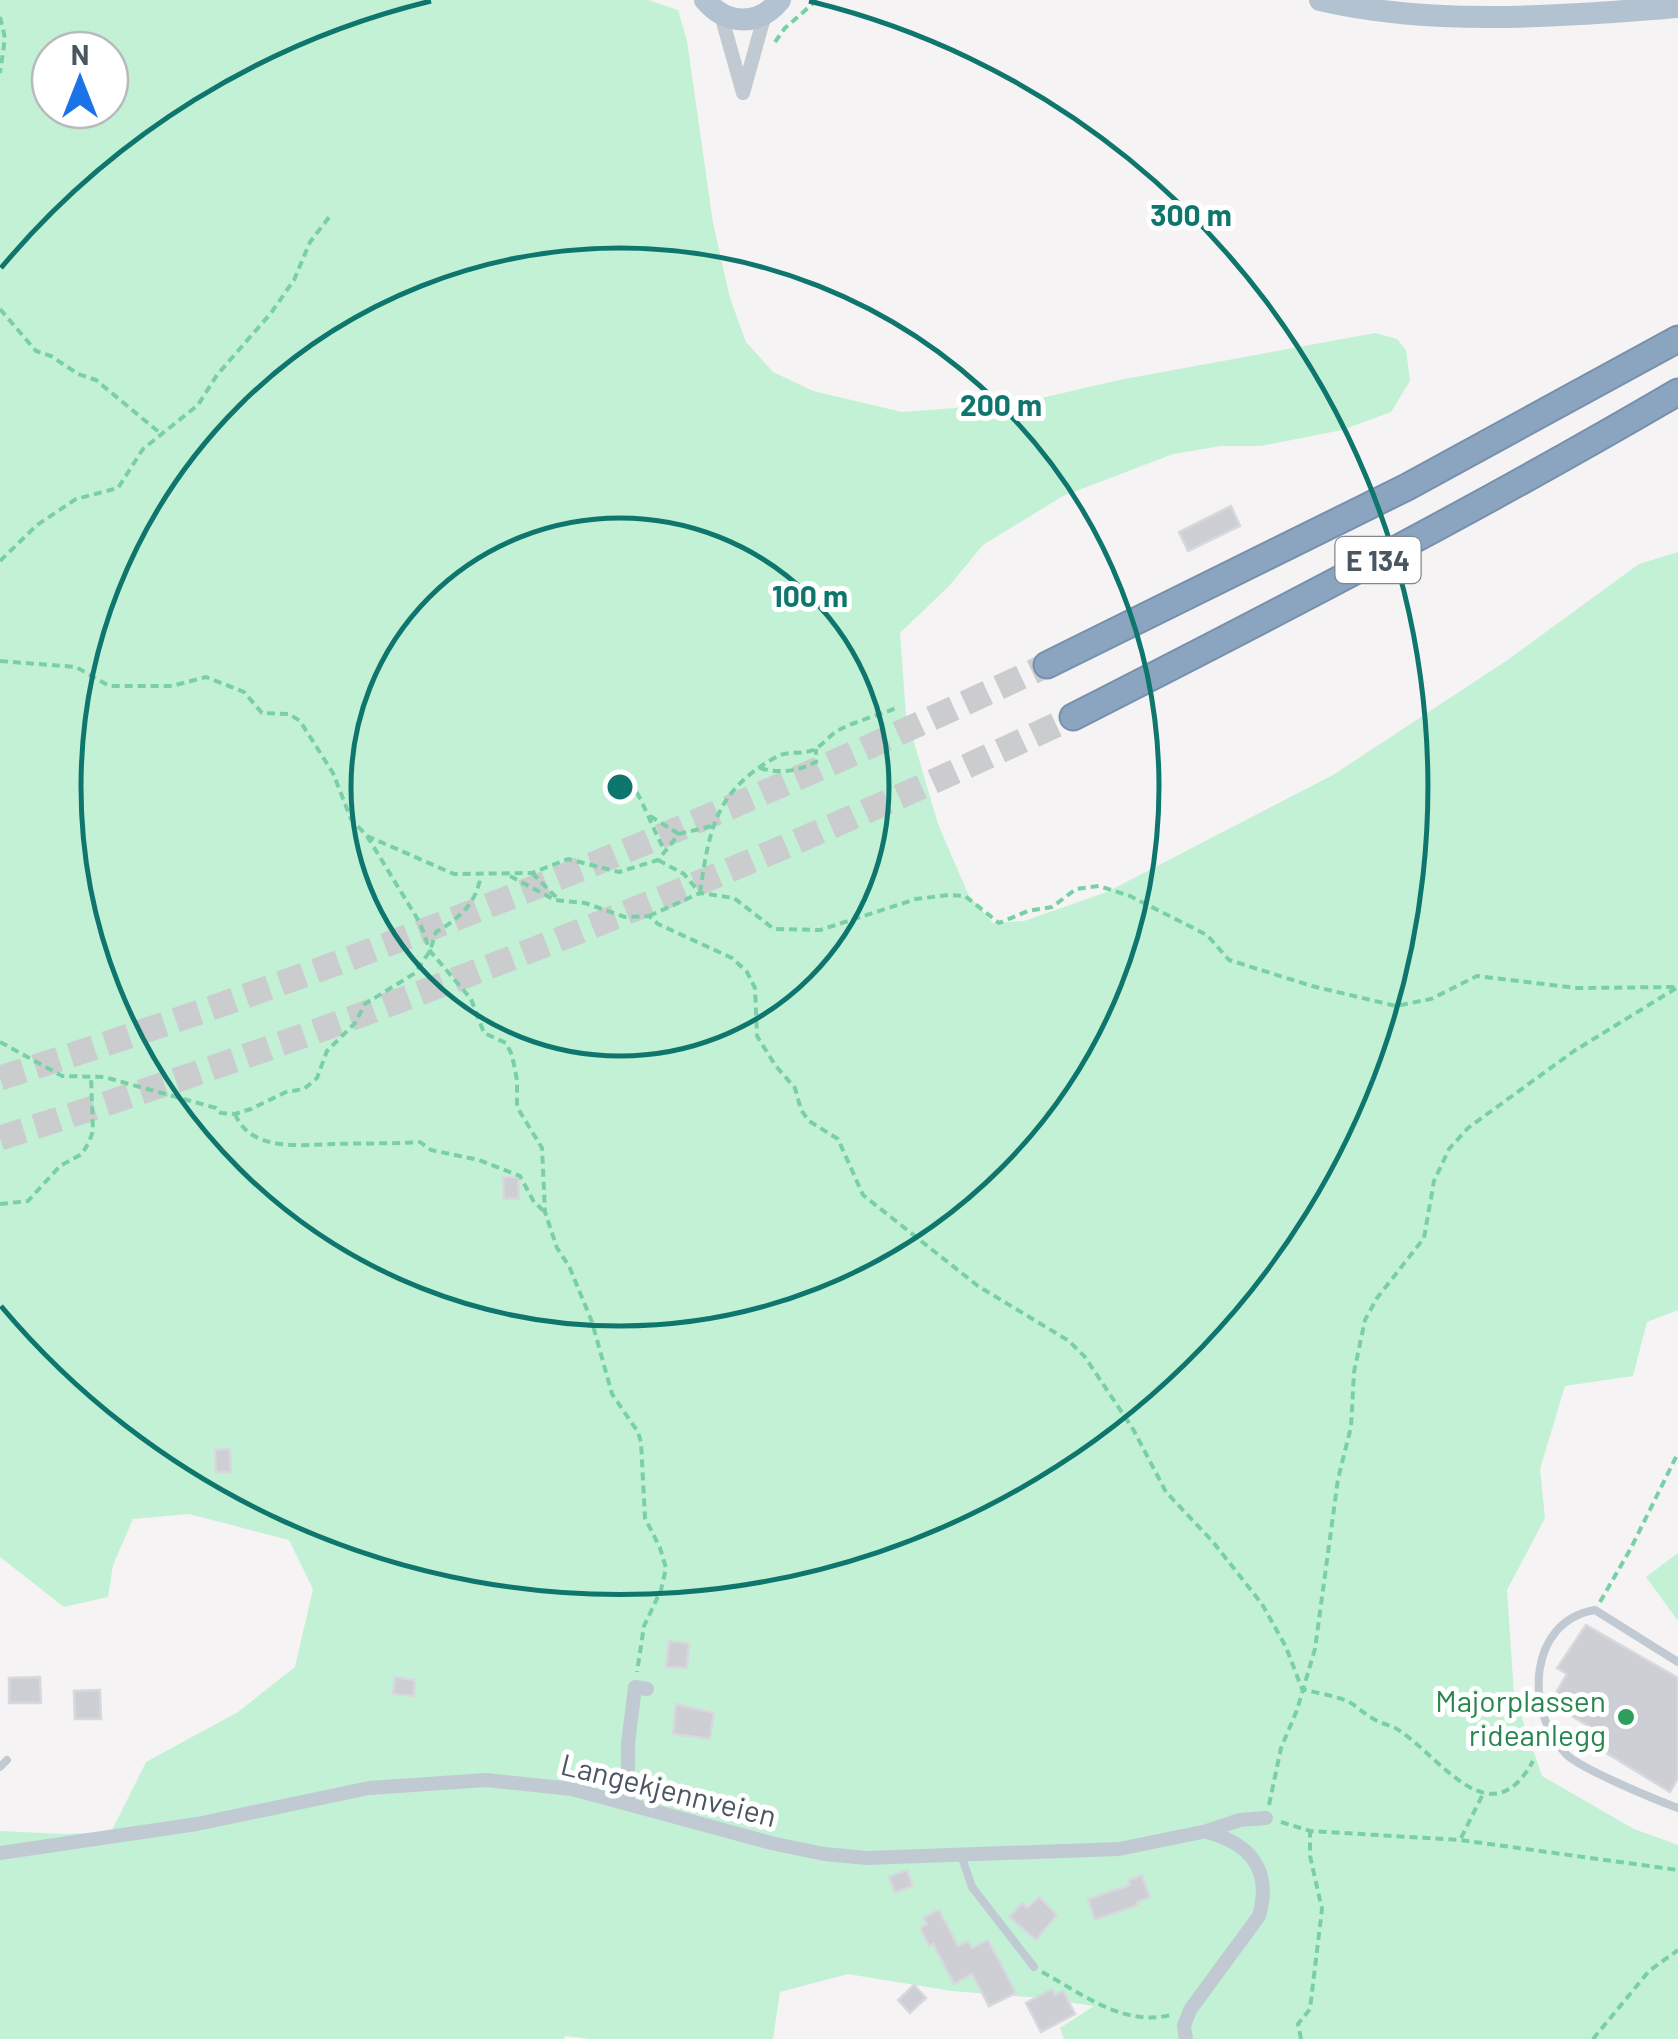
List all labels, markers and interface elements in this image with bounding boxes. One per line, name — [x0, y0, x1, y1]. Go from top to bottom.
north arrow — [30, 30, 130, 130]
text: N — [71, 37, 89, 71]
text: 300 m — [1150, 196, 1232, 232]
text: 200 m — [960, 386, 1042, 422]
road number: E 134 — [1336, 537, 1420, 583]
text: 100 m — [772, 577, 848, 613]
centre of rings — [602, 769, 638, 805]
place label: Majorplassen rideanlegg — [1435, 1682, 1606, 1752]
marker: Majorplassen rideanlegg — [1615, 1706, 1637, 1728]
street label: Langekjennveien — [558, 1745, 780, 1833]

